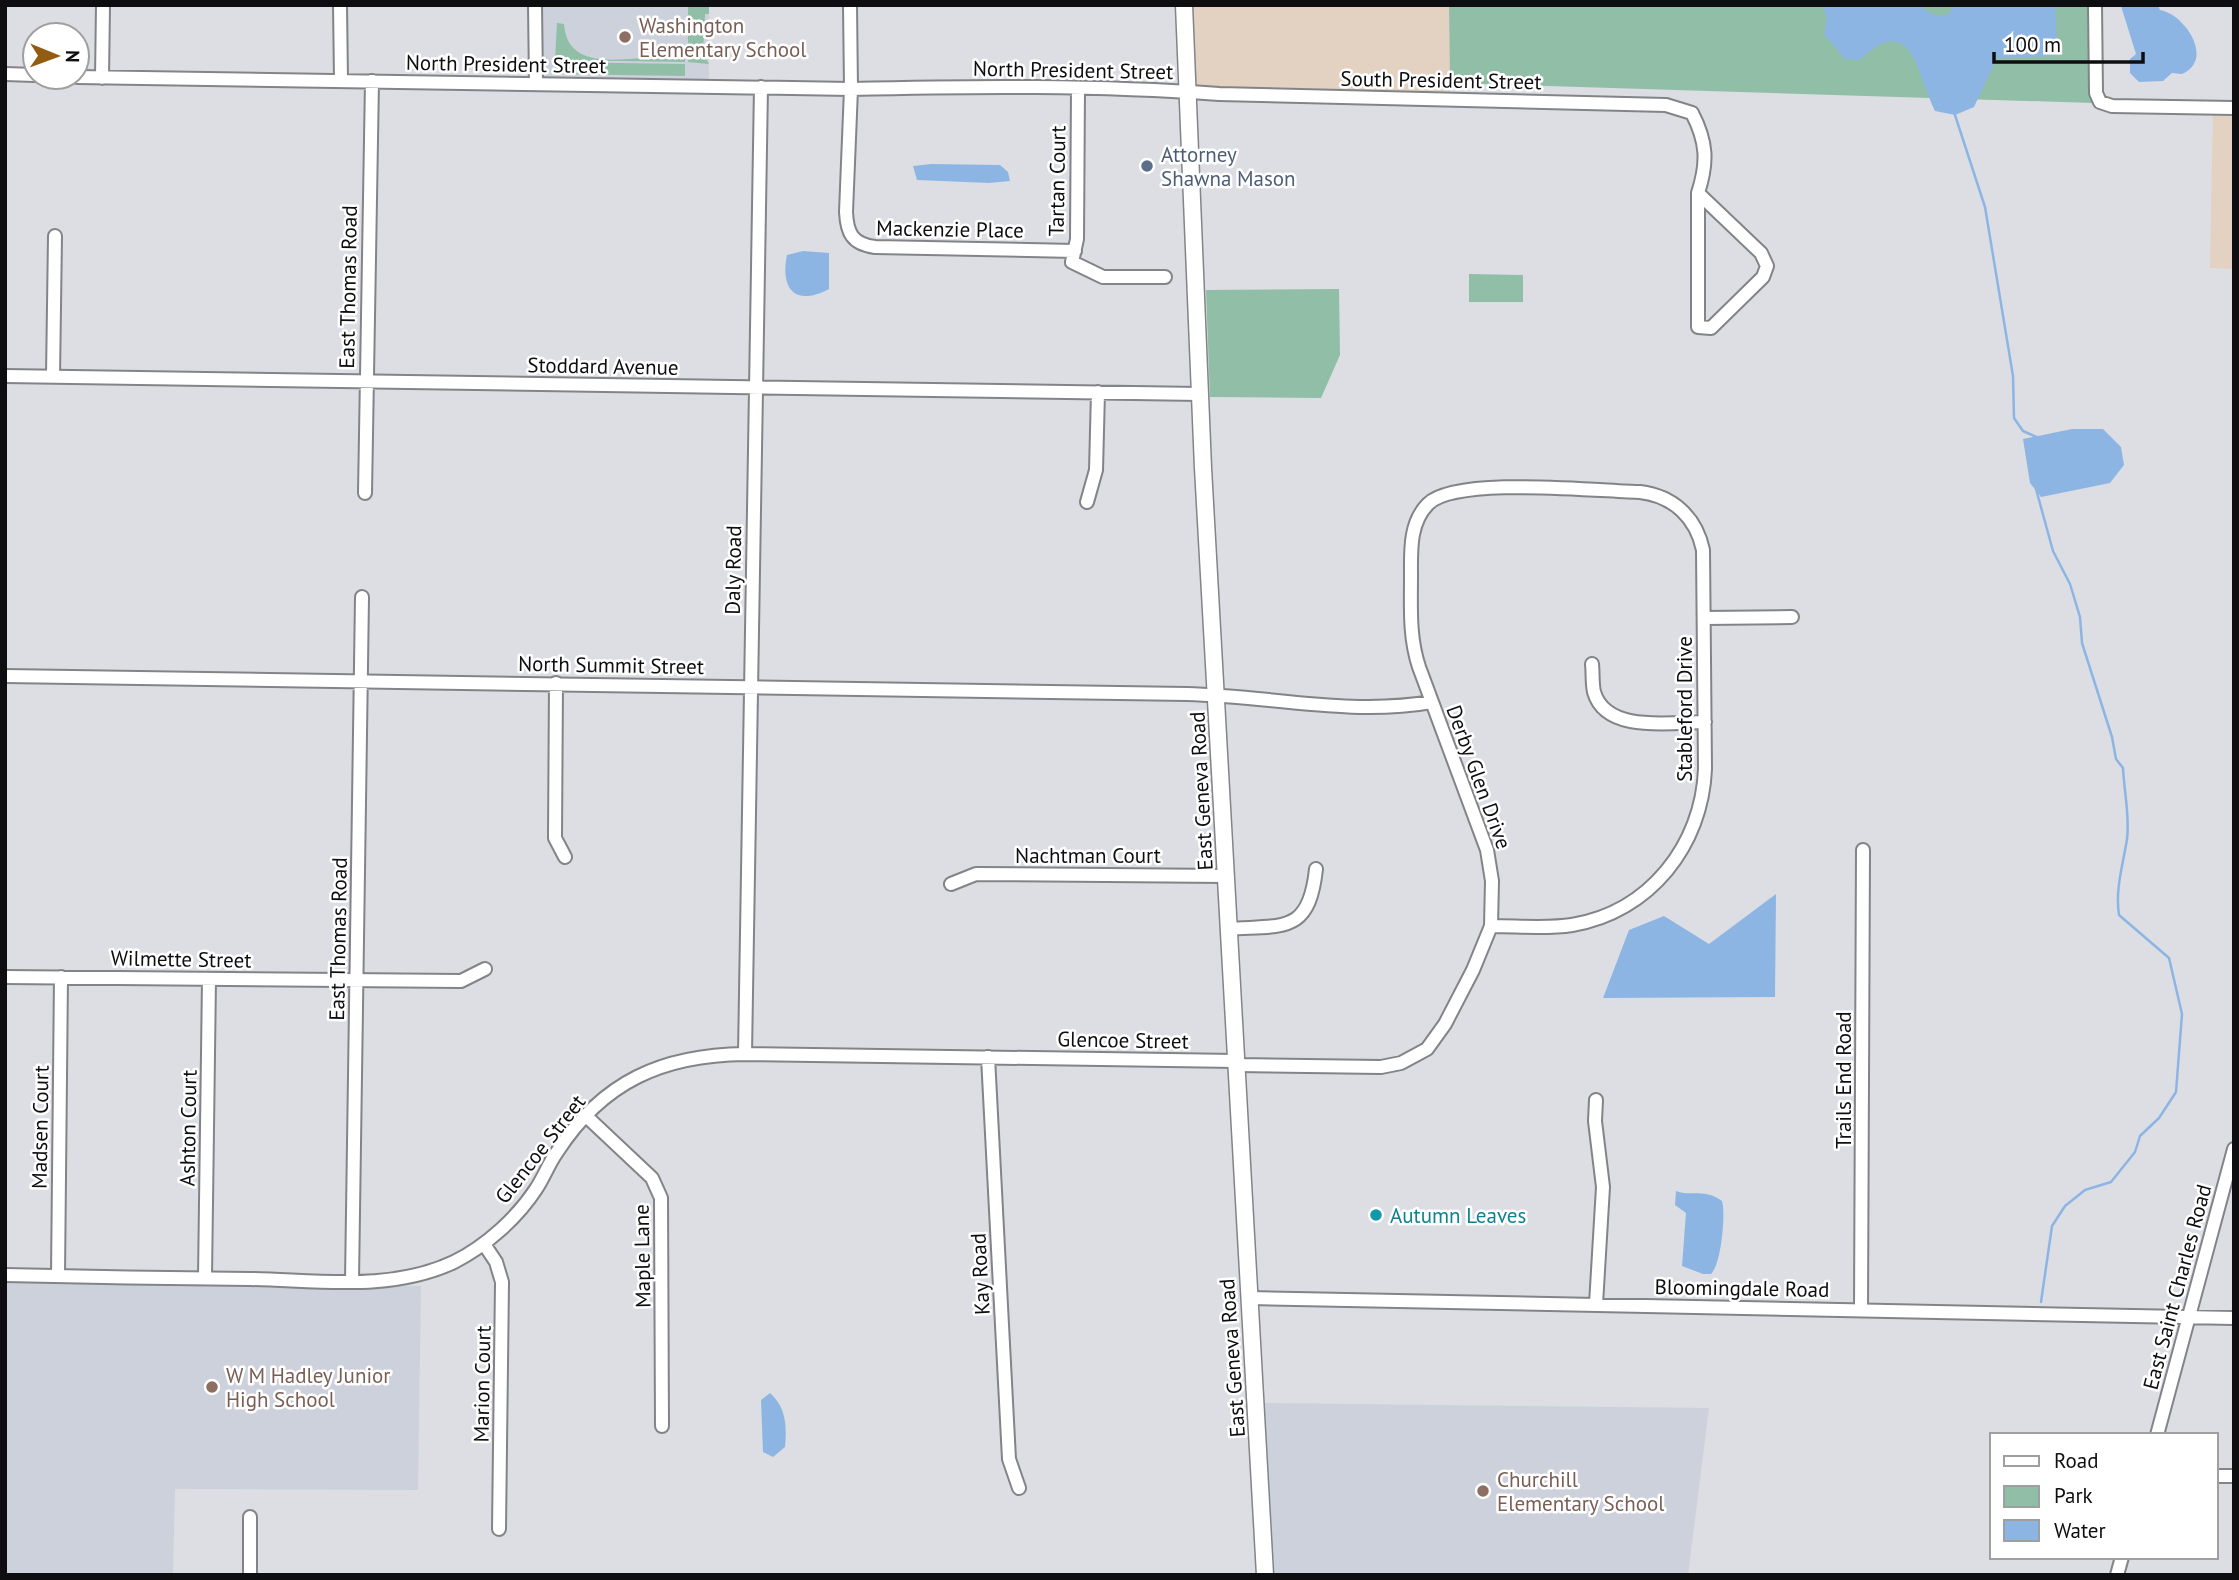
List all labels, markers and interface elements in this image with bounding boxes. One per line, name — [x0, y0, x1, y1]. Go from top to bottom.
place label: Washington Elementary School — [639, 12, 806, 63]
north arrow — [21, 21, 91, 91]
scale bar — [1994, 21, 2143, 65]
marker: Washington Elementary School — [617, 29, 633, 45]
text: 100 m — [2004, 31, 2061, 58]
street label: North President Street — [406, 49, 606, 79]
text: N — [61, 50, 85, 63]
street label: North President Street — [973, 55, 1173, 85]
street label: South President Street — [1340, 65, 1542, 95]
street label: Tartan Court — [1043, 125, 1071, 237]
place label: Attorney Shawna Mason — [1161, 141, 1296, 192]
marker: Attorney Shawna Mason — [1139, 158, 1155, 174]
street label: East Thomas Road — [333, 205, 363, 369]
street label: Mackenzie Place — [876, 214, 1024, 244]
street label: Stoddard Avenue — [527, 351, 679, 381]
street label: Daly Road — [719, 525, 747, 615]
street label: Stableford Drive — [1671, 636, 1698, 782]
street label: North Summit Street — [518, 650, 704, 680]
street label: Derby Glen Drive — [1440, 701, 1518, 853]
street label: East Geneva Road — [1183, 711, 1219, 871]
street label: Nachtman Court — [1015, 842, 1161, 869]
street label: East Thomas Road — [323, 857, 353, 1021]
street label: Wilmette Street — [110, 944, 252, 974]
street label: Trails End Road — [1830, 1011, 1857, 1149]
street label: Glencoe Street — [1057, 1025, 1189, 1055]
street label: Madsen Court — [25, 1065, 55, 1189]
street label: Ashton Court — [173, 1069, 203, 1187]
street label: Glencoe Street — [489, 1089, 591, 1209]
street label: East Saint Charles Road — [2137, 1181, 2217, 1393]
place label: Autumn Leaves — [1390, 1202, 1526, 1229]
street label: Maple Lane — [628, 1204, 656, 1308]
marker: Autumn Leaves — [1368, 1207, 1384, 1223]
street label: Kay Road — [964, 1232, 996, 1316]
street label: Bloomingdale Road — [1654, 1273, 1830, 1303]
street label: East Geneva Road — [1213, 1278, 1251, 1438]
street label: Marion Court — [467, 1325, 497, 1443]
place label: W M Hadley Junior High School — [226, 1362, 390, 1413]
marker: W M Hadley Junior High School — [204, 1379, 220, 1395]
legend — [1990, 1433, 2218, 1559]
text: Road — [2054, 1447, 2098, 1474]
place label: Churchill Elementary School — [1497, 1466, 1664, 1517]
text: Park — [2054, 1482, 2093, 1509]
marker: Churchill Elementary School — [1475, 1483, 1491, 1499]
text: Water — [2054, 1517, 2106, 1544]

